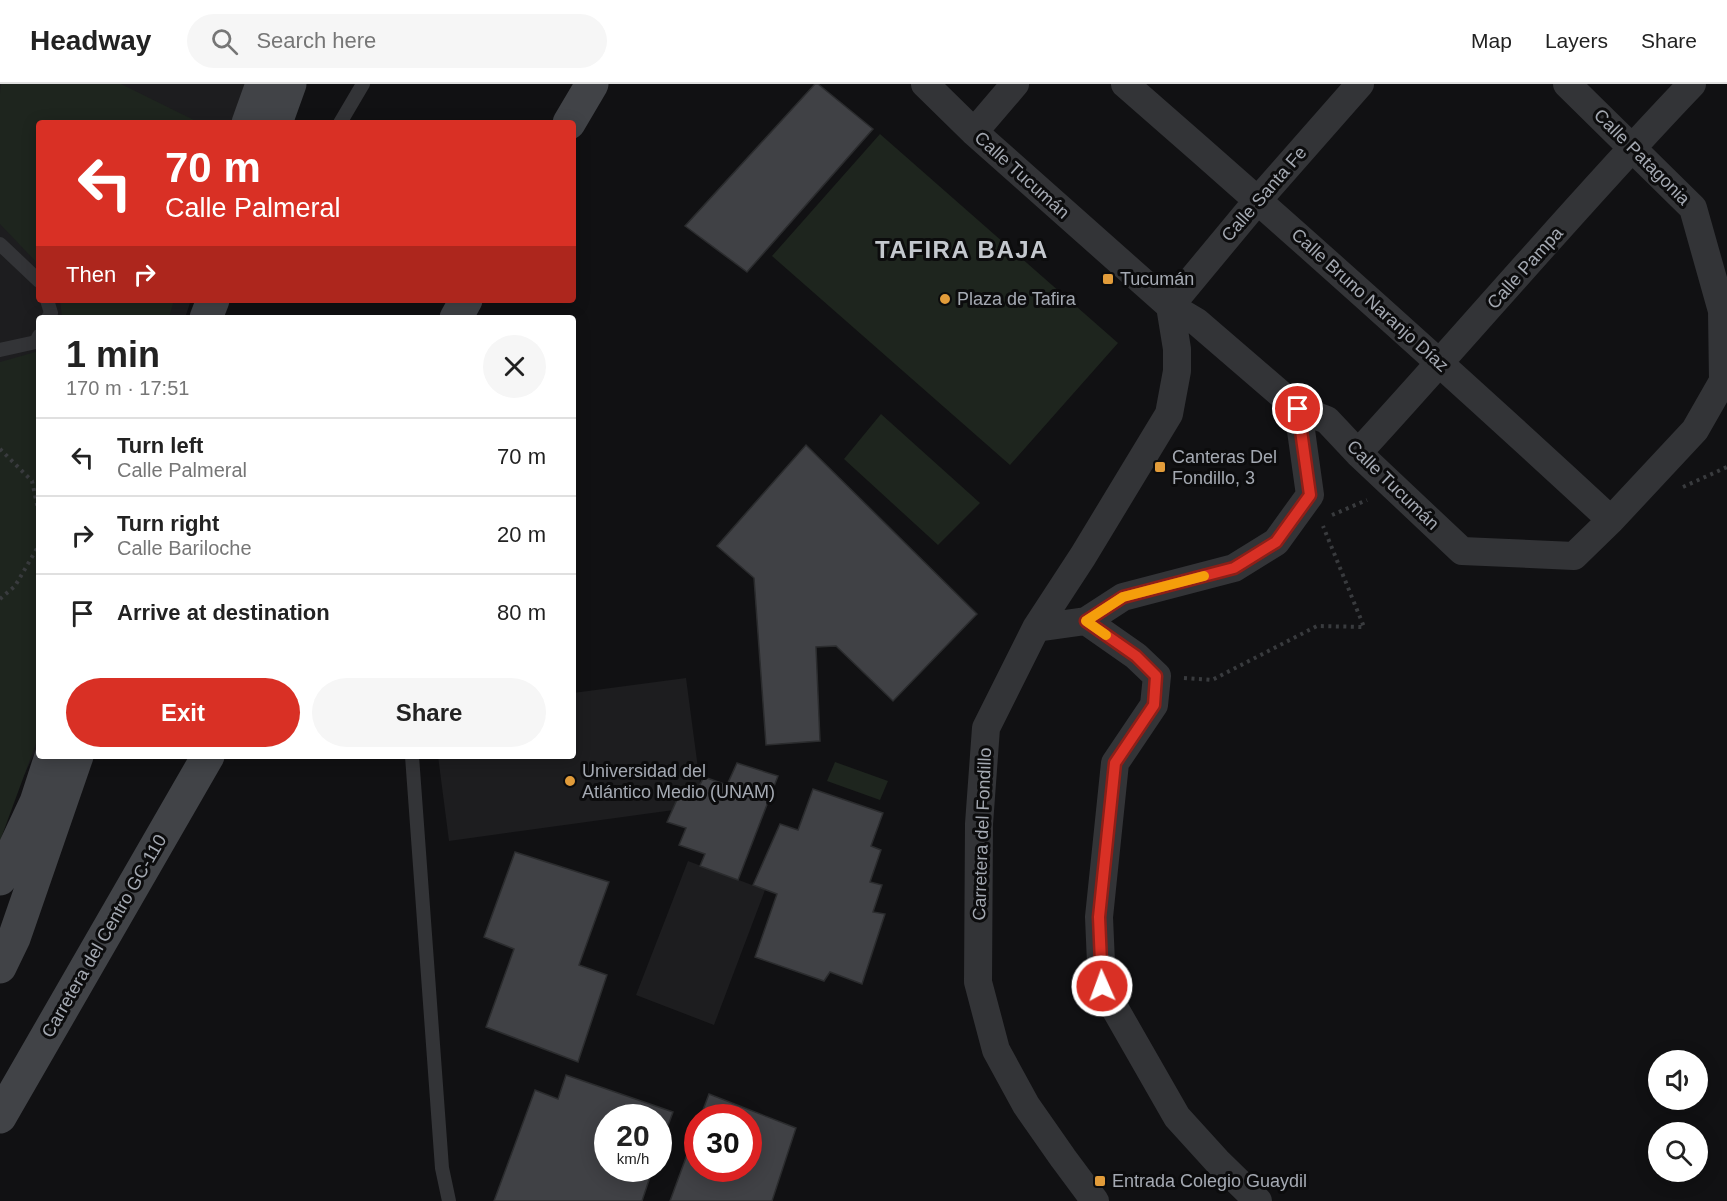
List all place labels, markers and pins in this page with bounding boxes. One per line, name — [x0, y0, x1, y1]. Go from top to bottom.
place label: Tucumán — [1120, 269, 1194, 289]
marker: Tucumán — [1101, 272, 1115, 286]
place label: Plaza de Tafira — [957, 289, 1077, 309]
marker: Plaza de Tafira — [938, 292, 952, 306]
pin — [1272, 383, 1323, 434]
place label: Canteras Del Fondillo, 3 — [1172, 447, 1277, 488]
marker: Canteras Del Fondillo, 3 — [1153, 460, 1167, 474]
place label: Universidad del Atlántico Medio (UNAM) — [582, 761, 775, 802]
marker: Universidad del Atlántico Medio (UNAM) — [563, 774, 577, 788]
place label: Entrada Colegio Guaydil — [1112, 1171, 1307, 1191]
marker: Entrada Colegio Guaydil — [1093, 1174, 1107, 1188]

